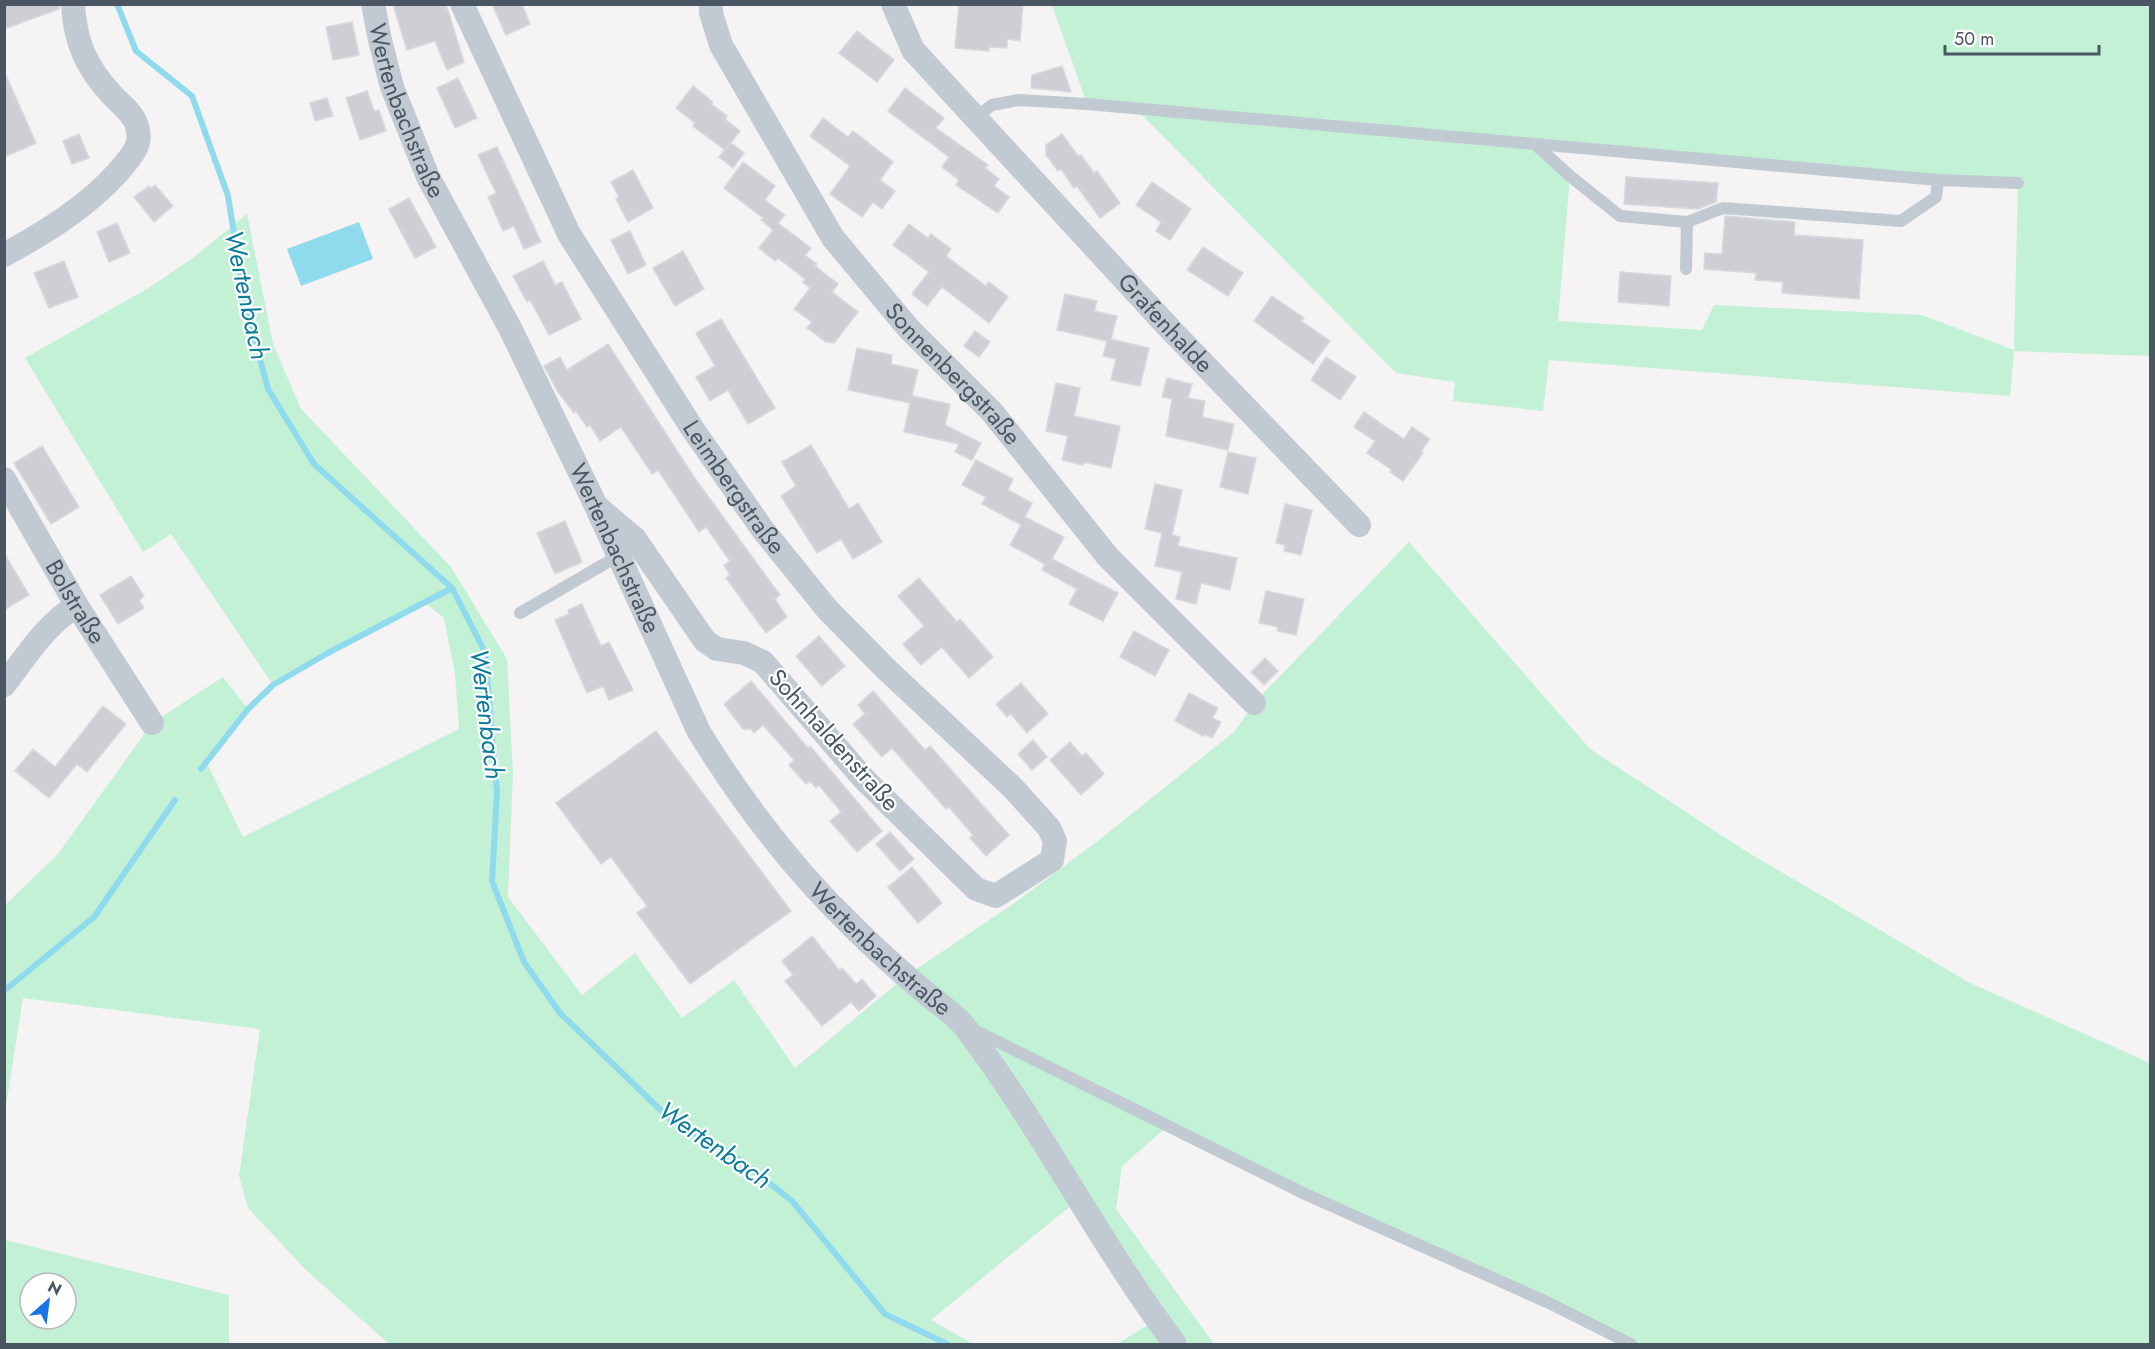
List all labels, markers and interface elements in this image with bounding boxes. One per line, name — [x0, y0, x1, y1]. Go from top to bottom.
scale bar — [1945, 18, 2100, 56]
street label: Wertenbachstraße — [360, 20, 454, 204]
text: 50 m — [1954, 26, 1994, 52]
water label: Wertenbach — [215, 227, 279, 363]
street label: Grafenhalde — [1110, 265, 1222, 381]
street label: Sonnenbergstraße — [877, 295, 1030, 452]
street label: Leimbergstraße — [675, 413, 794, 562]
street label: Wertenbachstraße — [561, 457, 670, 639]
street label: Bolstraße — [37, 553, 115, 651]
water label: Wertenbach — [460, 647, 514, 781]
street label: Sohnhaldenstraße — [761, 661, 908, 819]
street label: Wertenbachstraße — [801, 874, 959, 1024]
water label: Wertenbach — [650, 1092, 780, 1198]
north arrow — [18, 1271, 78, 1331]
text: N — [44, 1275, 66, 1301]

